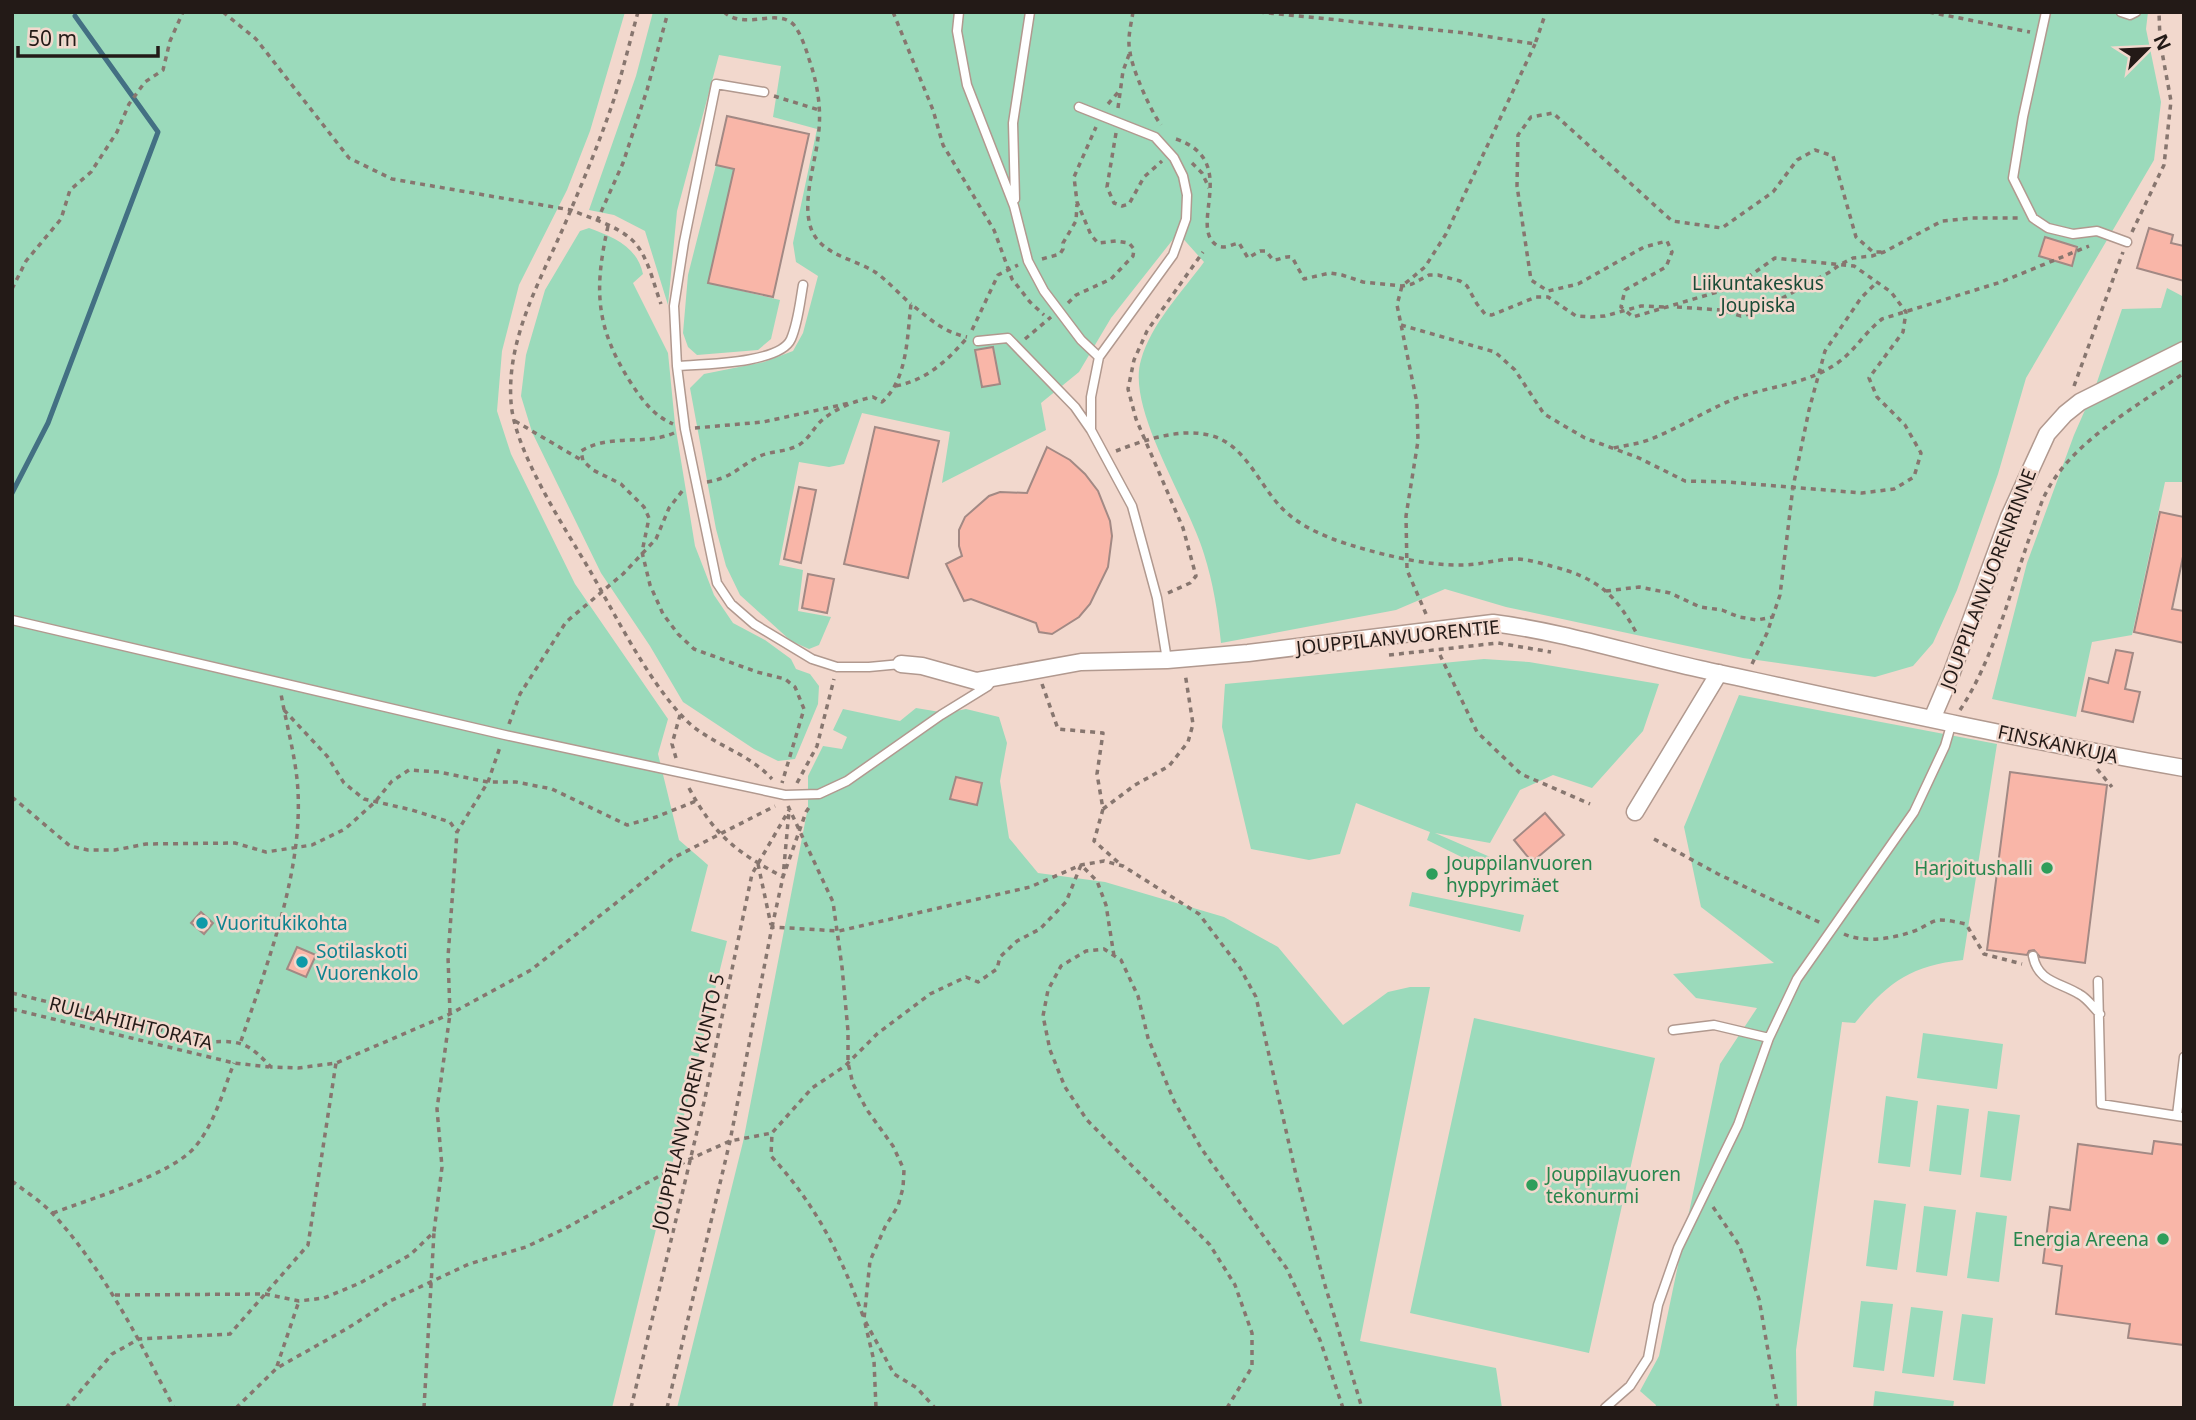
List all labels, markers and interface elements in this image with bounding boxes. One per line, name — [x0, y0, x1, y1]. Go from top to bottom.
scale bar — [18, 14, 158, 58]
north arrow — [2112, 14, 2182, 84]
text: 50 m — [28, 24, 77, 52]
text: N — [2148, 30, 2178, 54]
park label: Liikuntakeskus Joupiska — [1692, 270, 1824, 318]
street label: JOUPPILANVUORENRINNE — [1933, 465, 2042, 695]
street label: JOUPPILANVUORENTIE — [1293, 613, 1501, 661]
street label: FINSKANKUJA — [1995, 719, 2121, 770]
place label: Jouppilanvuoren hyppyrimäet — [1444, 850, 1593, 898]
place label: Harjoitushalli — [1914, 855, 2033, 881]
marker: Harjoitushalli — [2039, 860, 2055, 876]
marker: Jouppilanvuoren hyppyrimäet — [1424, 866, 1440, 882]
place label: Vuoritukikohta — [216, 910, 348, 936]
marker: Vuoritukikohta — [194, 915, 210, 931]
place label: Sotilaskoti Vuorenkolo — [316, 938, 418, 986]
marker: Sotilaskoti Vuorenkolo — [294, 954, 310, 970]
street label: JOUPPILANVUOREN KUNTO 5 — [645, 971, 730, 1235]
street label: RULLAHIIHTORATA — [46, 990, 216, 1056]
place label: Jouppilavuoren tekonurmi — [1544, 1161, 1681, 1209]
marker: Jouppilavuoren tekonurmi — [1524, 1177, 1540, 1193]
place label: Energia Areena — [2013, 1226, 2149, 1252]
marker: Energia Areena — [2155, 1231, 2171, 1247]

